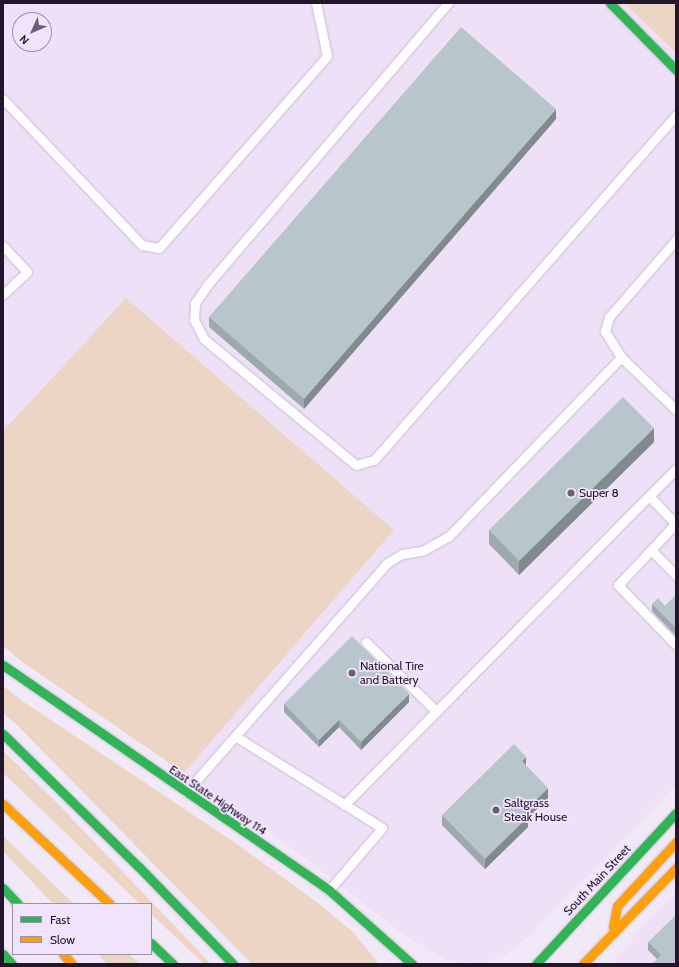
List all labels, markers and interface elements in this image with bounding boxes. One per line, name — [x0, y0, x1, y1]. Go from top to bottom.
north arrow — [12, 12, 52, 52]
text: N — [17, 32, 32, 47]
place label: Super 8 — [579, 486, 619, 500]
marker: Super 8 — [566, 488, 576, 498]
place label: National Tire and Battery — [360, 659, 424, 687]
marker: National Tire and Battery — [347, 668, 357, 678]
street label: East State Highway 114 — [167, 762, 269, 838]
place label: Saltgrass Steak House — [504, 796, 567, 824]
marker: Saltgrass Steak House — [491, 805, 501, 815]
street label: South Main Street — [561, 842, 633, 918]
legend — [12, 903, 152, 955]
text: Fast — [50, 912, 70, 927]
text: Slow — [50, 932, 75, 947]

